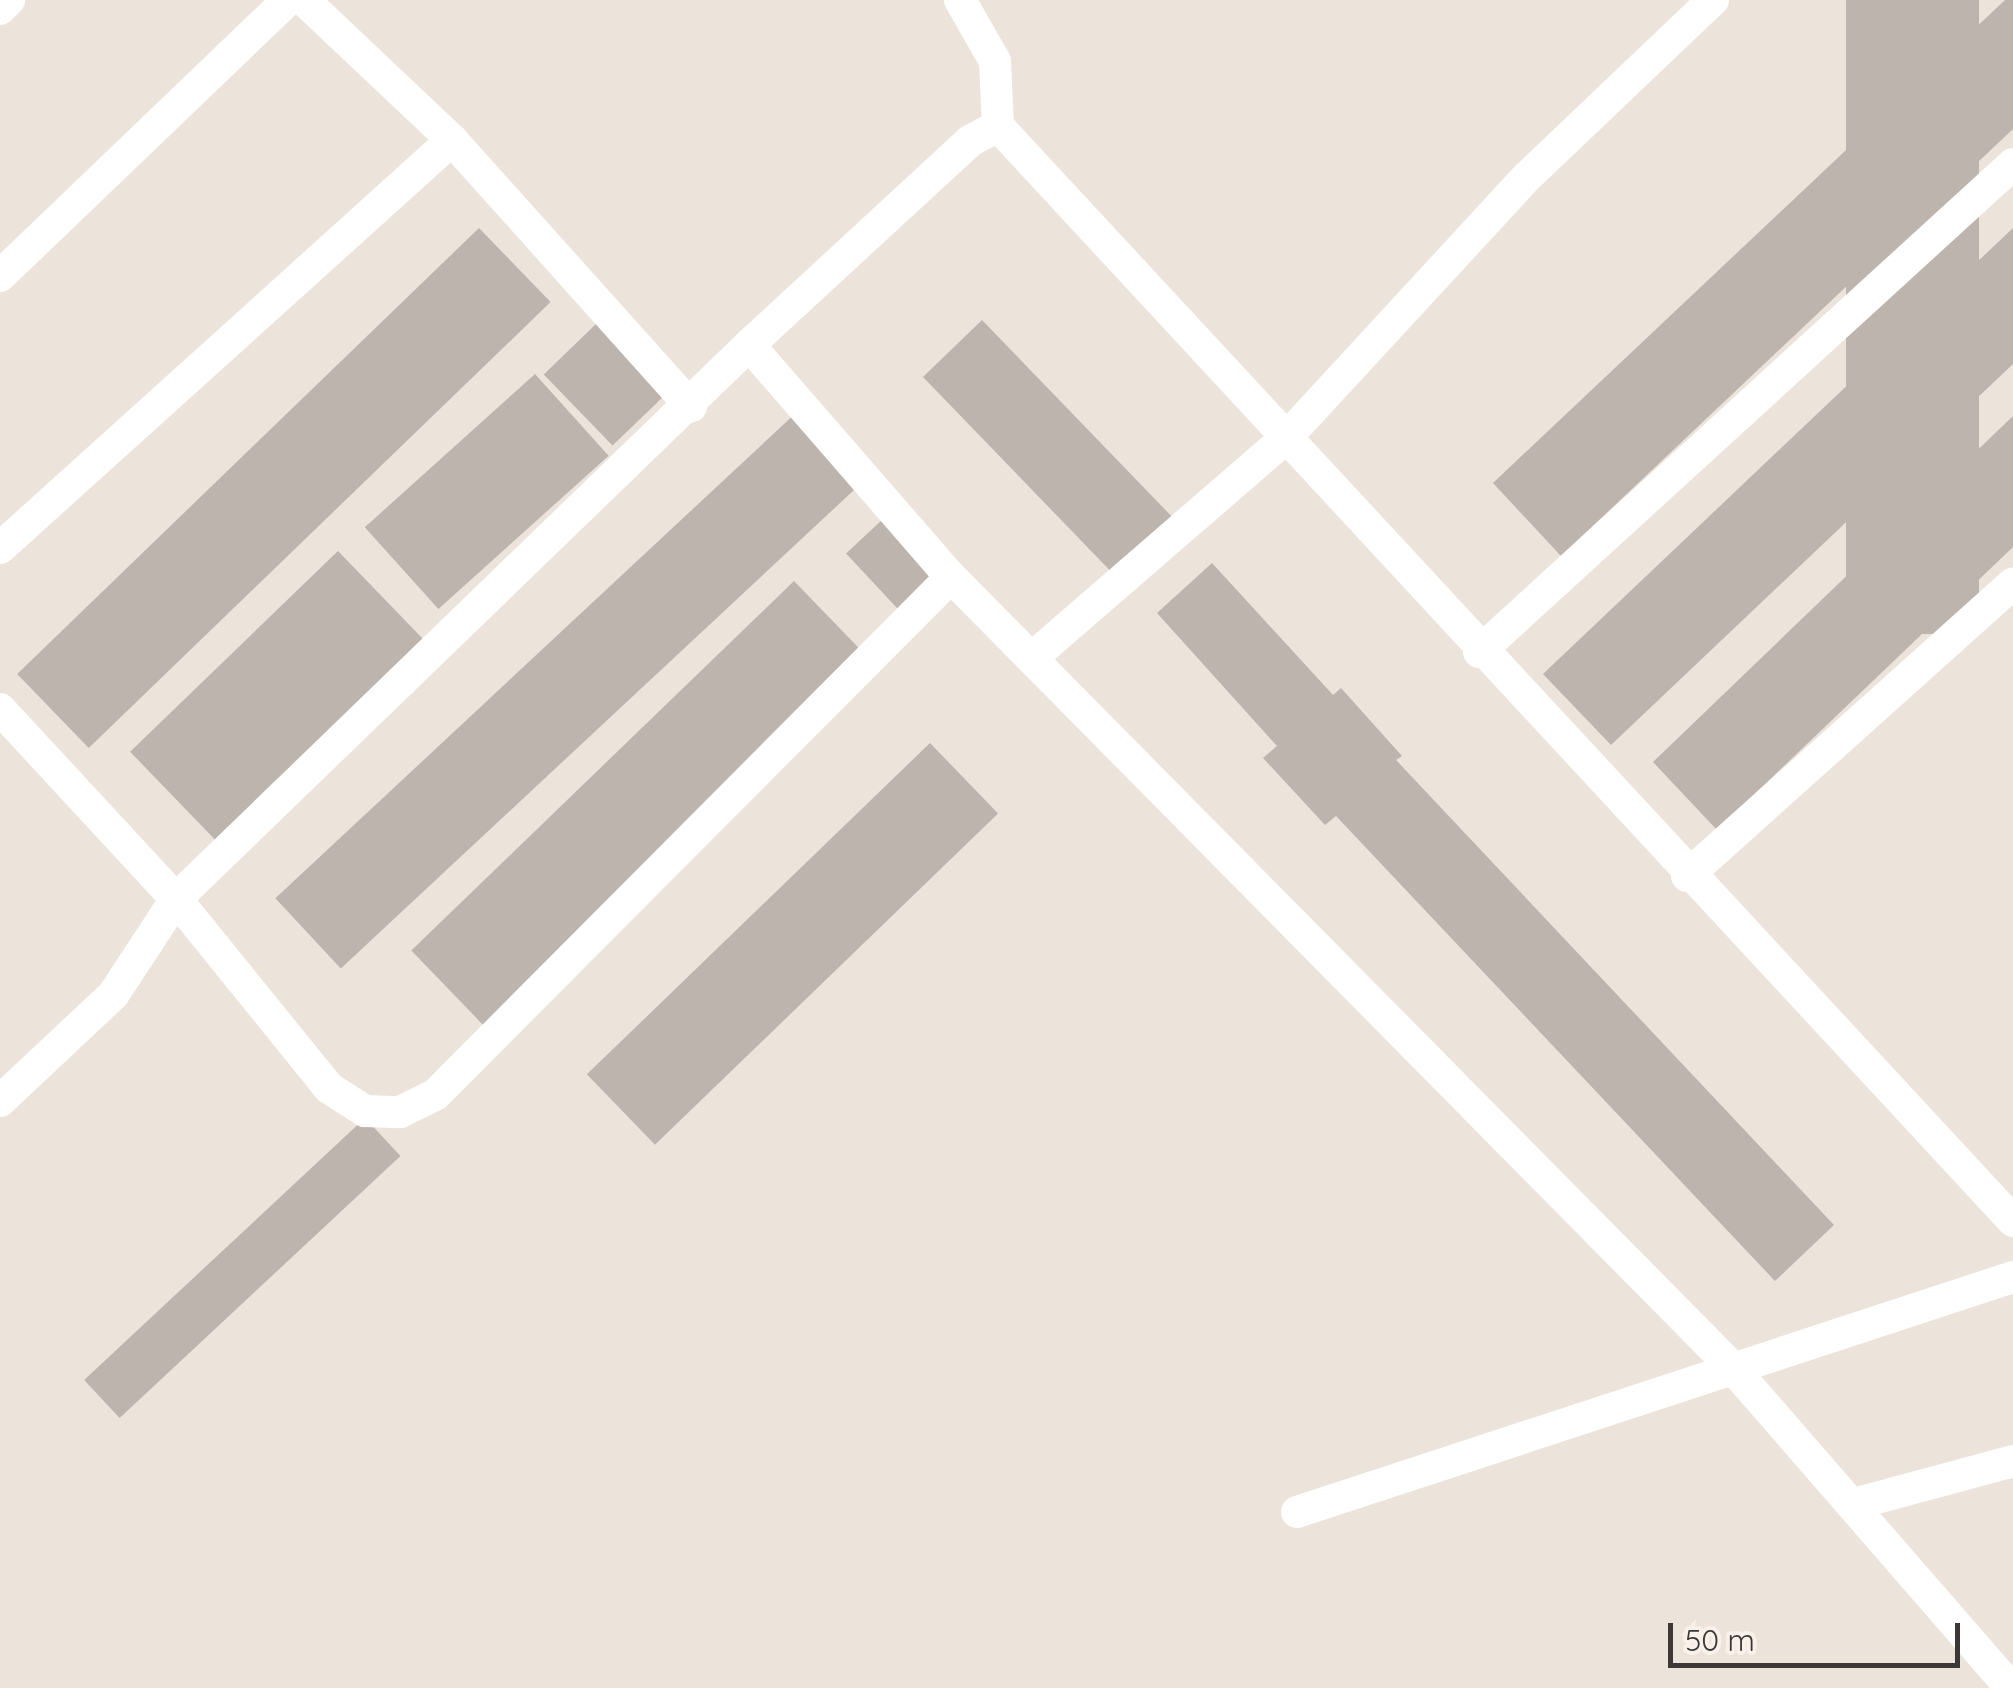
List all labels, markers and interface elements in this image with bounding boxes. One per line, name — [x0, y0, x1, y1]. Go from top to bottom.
scale bar — [1673, 1603, 1966, 1665]
text: 50 m — [1685, 1621, 1755, 1659]

